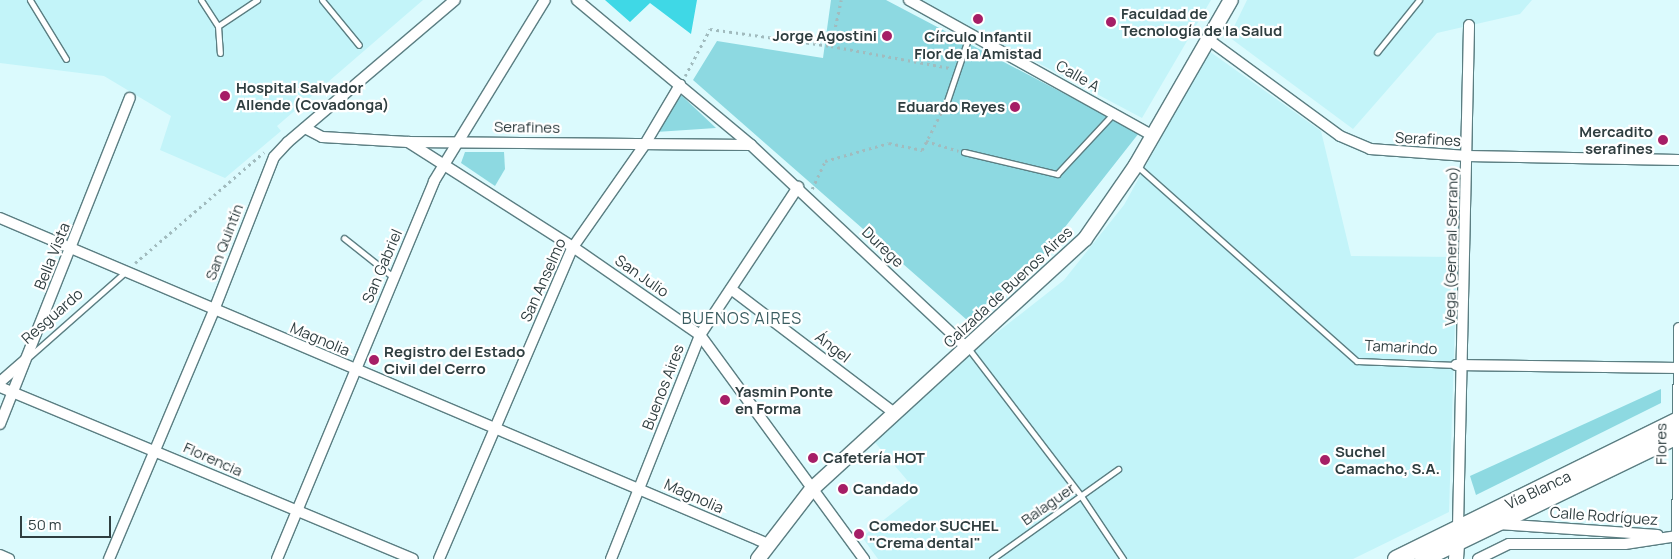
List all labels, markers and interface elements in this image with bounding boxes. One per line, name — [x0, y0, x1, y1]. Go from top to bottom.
place label: Faculdad de Tecnología de la Salud — [1121, 4, 1282, 39]
marker: Círculo Infantil Flor de la Amistad — [972, 13, 984, 25]
marker: Faculdad de Tecnología de la Salud — [1105, 16, 1117, 28]
place label: Jorge Agostini — [772, 27, 877, 45]
place label: Círculo Infantil Flor de la Amistad — [914, 27, 1042, 62]
marker: Jorge Agostini — [881, 30, 893, 42]
street label: Calle A — [1053, 56, 1103, 96]
place label: Hospital Salvador Allende (Covadonga) — [236, 78, 389, 113]
marker: Hospital Salvador Allende (Covadonga) — [218, 89, 232, 103]
place label: Eduardo Reyes — [898, 98, 1005, 116]
marker: Eduardo Reyes — [1009, 101, 1021, 113]
street label: Serafines — [494, 117, 560, 137]
place label: Mercadito serafines — [1579, 122, 1653, 157]
street label: Serafines — [1395, 128, 1461, 150]
marker: Mercadito serafines — [1657, 134, 1669, 146]
street label: Vega (General Serrano) — [1441, 166, 1461, 326]
street label: San Quintín — [201, 201, 247, 283]
street label: Bella Vista — [30, 220, 74, 292]
street label: Durege — [859, 223, 907, 271]
street label: Calzada de Buenos Aires — [940, 223, 1076, 351]
street label: San Gabriel — [358, 226, 406, 306]
street label: San Anselmo — [517, 235, 569, 325]
street label: San Julio — [612, 251, 672, 301]
street label: Resguardo — [18, 285, 86, 347]
district label: BUENOS AIRES — [680, 308, 804, 328]
street label: Magnolia — [288, 318, 352, 360]
street label: Ángel — [812, 328, 854, 366]
street label: Tamarindo — [1364, 336, 1438, 358]
place label: Registro del Estado Civil del Cerro — [384, 342, 525, 377]
street label: Buenos Aires — [638, 342, 688, 432]
marker: Registro del Estado Civil del Cerro — [368, 354, 380, 366]
place label: Yasmin Ponte en Forma — [735, 382, 833, 417]
marker: Yasmin Ponte en Forma — [719, 394, 731, 406]
street label: Flores — [1652, 423, 1670, 465]
street label: Florencia — [181, 438, 245, 480]
place label: Suchel Camacho, S.A. — [1335, 442, 1440, 477]
place label: Cafetería HOT — [823, 449, 925, 467]
marker: Cafetería HOT — [807, 452, 819, 464]
marker: Suchel Camacho, S.A. — [1319, 454, 1331, 466]
street label: Vía Blanca — [1502, 467, 1574, 513]
street label: Magnolia — [662, 475, 726, 517]
street label: Balaguer — [1018, 479, 1078, 529]
place label: Candado — [853, 480, 918, 498]
marker: Candado — [837, 483, 849, 495]
street label: Calle Rodríguez — [1549, 503, 1659, 529]
scale bar — [22, 506, 114, 538]
text: 50 m — [28, 514, 62, 535]
place label: Comedor SUCHEL "Crema dental" — [869, 516, 999, 551]
marker: Comedor SUCHEL "Crema dental" — [853, 528, 865, 540]

